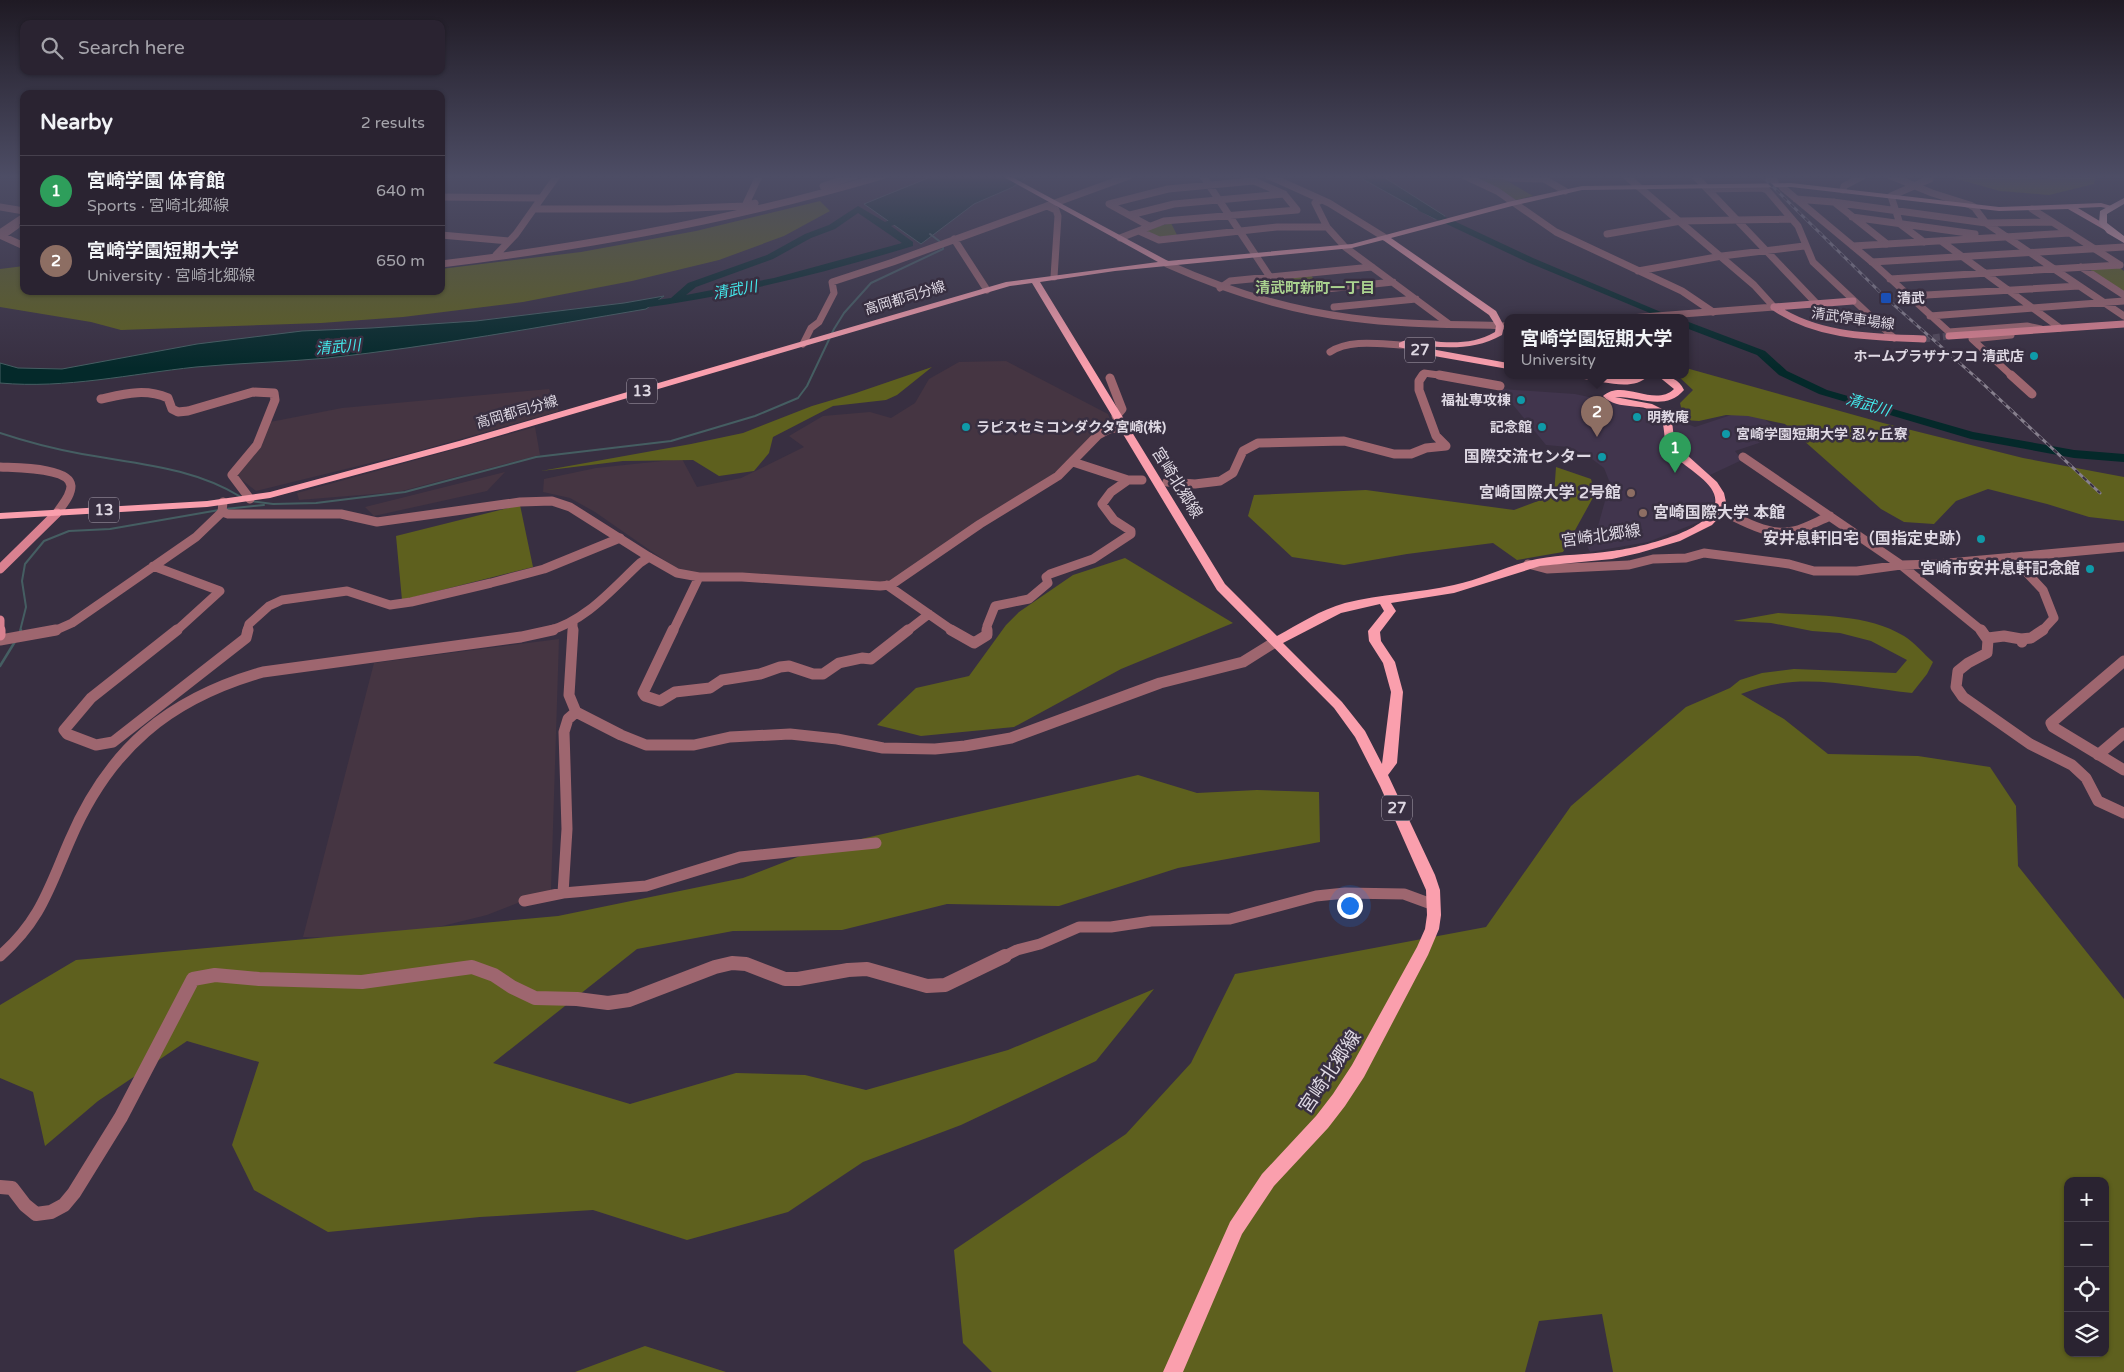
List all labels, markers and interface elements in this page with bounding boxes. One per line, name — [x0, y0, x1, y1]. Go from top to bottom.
search box — [20, 20, 445, 75]
icon: search — [38, 34, 66, 62]
text: Search here — [78, 37, 185, 59]
text: Nearby — [40, 110, 113, 135]
text: 2 results — [361, 113, 425, 133]
text: 宮崎学園 体育館 — [87, 170, 225, 192]
text: 1 — [51, 181, 61, 201]
text: 640 m — [376, 181, 425, 201]
text: Sports · 宮崎北郷線 — [87, 196, 229, 216]
text: 宮崎学園短期大学 — [87, 240, 239, 262]
text: 2 — [51, 251, 61, 271]
text: 650 m — [376, 251, 425, 271]
text: University · 宮崎北郷線 — [87, 266, 255, 286]
water label: 清武川 — [711, 277, 761, 303]
street label: 高岡都司分線 — [862, 278, 948, 318]
district label: 清武町新町一丁目 — [1255, 279, 1375, 297]
place label: 清武 — [1897, 290, 1925, 307]
marker: 清武 — [1879, 291, 1893, 305]
street label: 清武停車場線 — [1810, 305, 1896, 333]
popup — [1504, 314, 1689, 379]
text: 宮崎学園短期大学 — [1520, 328, 1673, 350]
water label: 清武川 — [315, 336, 363, 358]
road number: 27 — [1405, 338, 1435, 362]
place label: ホームプラザナフコ 清武店 — [1854, 348, 2024, 365]
text: University — [1520, 350, 1596, 370]
marker: ホームプラザナフコ 清武店 — [2028, 350, 2040, 362]
road number: 13 — [627, 378, 657, 404]
water label: 清武川 — [1844, 390, 1894, 420]
street label: 高岡都司分線 — [474, 392, 560, 432]
place label: 福祉専攻棟 — [1441, 392, 1511, 409]
marker: 福祉専攻棟 — [1515, 394, 1527, 406]
pin: 2 — [1581, 396, 1613, 437]
place label: 明教庵 — [1647, 409, 1689, 426]
marker: 明教庵 — [1631, 411, 1643, 423]
place label: ラピスセミコンダクタ宮崎(株) — [976, 419, 1166, 436]
place label: 記念館 — [1490, 419, 1532, 436]
marker: ラピスセミコンダクタ宮崎(株) — [960, 421, 972, 433]
marker: 記念館 — [1536, 421, 1548, 433]
place label: 宮崎学園短期大学 忍ヶ丘寮 — [1736, 426, 1908, 443]
marker: 宮崎学園短期大学 忍ヶ丘寮 — [1720, 428, 1732, 440]
pin: 1 — [1659, 432, 1691, 473]
street label: 宮崎北郷線 — [1147, 444, 1207, 522]
place label: 国際交流センター — [1464, 447, 1592, 467]
marker: 国際交流センター — [1596, 451, 1608, 463]
place label: 宮崎国際大学 2号館 — [1479, 483, 1621, 503]
marker: 宮崎国際大学 2号館 — [1625, 487, 1637, 499]
road number: 13 — [89, 498, 119, 522]
place label: 宮崎国際大学 本館 — [1653, 503, 1785, 523]
marker: 宮崎国際大学 本館 — [1637, 507, 1649, 519]
street label: 宮崎北郷線 — [1560, 521, 1642, 551]
place label: 安井息軒旧宅（国指定史跡） — [1763, 529, 1971, 549]
marker: 安井息軒旧宅（国指定史跡） — [1975, 533, 1987, 545]
place label: 宮崎市安井息軒記念館 — [1920, 559, 2080, 579]
marker: 宮崎市安井息軒記念館 — [2084, 563, 2096, 575]
road number: 27 — [1382, 796, 1412, 820]
your location — [1337, 893, 1363, 919]
street label: 宮崎北郷線 — [1294, 1026, 1366, 1118]
map controls — [2064, 1177, 2109, 1357]
button: + — [2064, 1177, 2109, 1222]
button: − — [2064, 1222, 2109, 1267]
button: locate — [2064, 1267, 2109, 1312]
button: layers — [2064, 1312, 2109, 1357]

